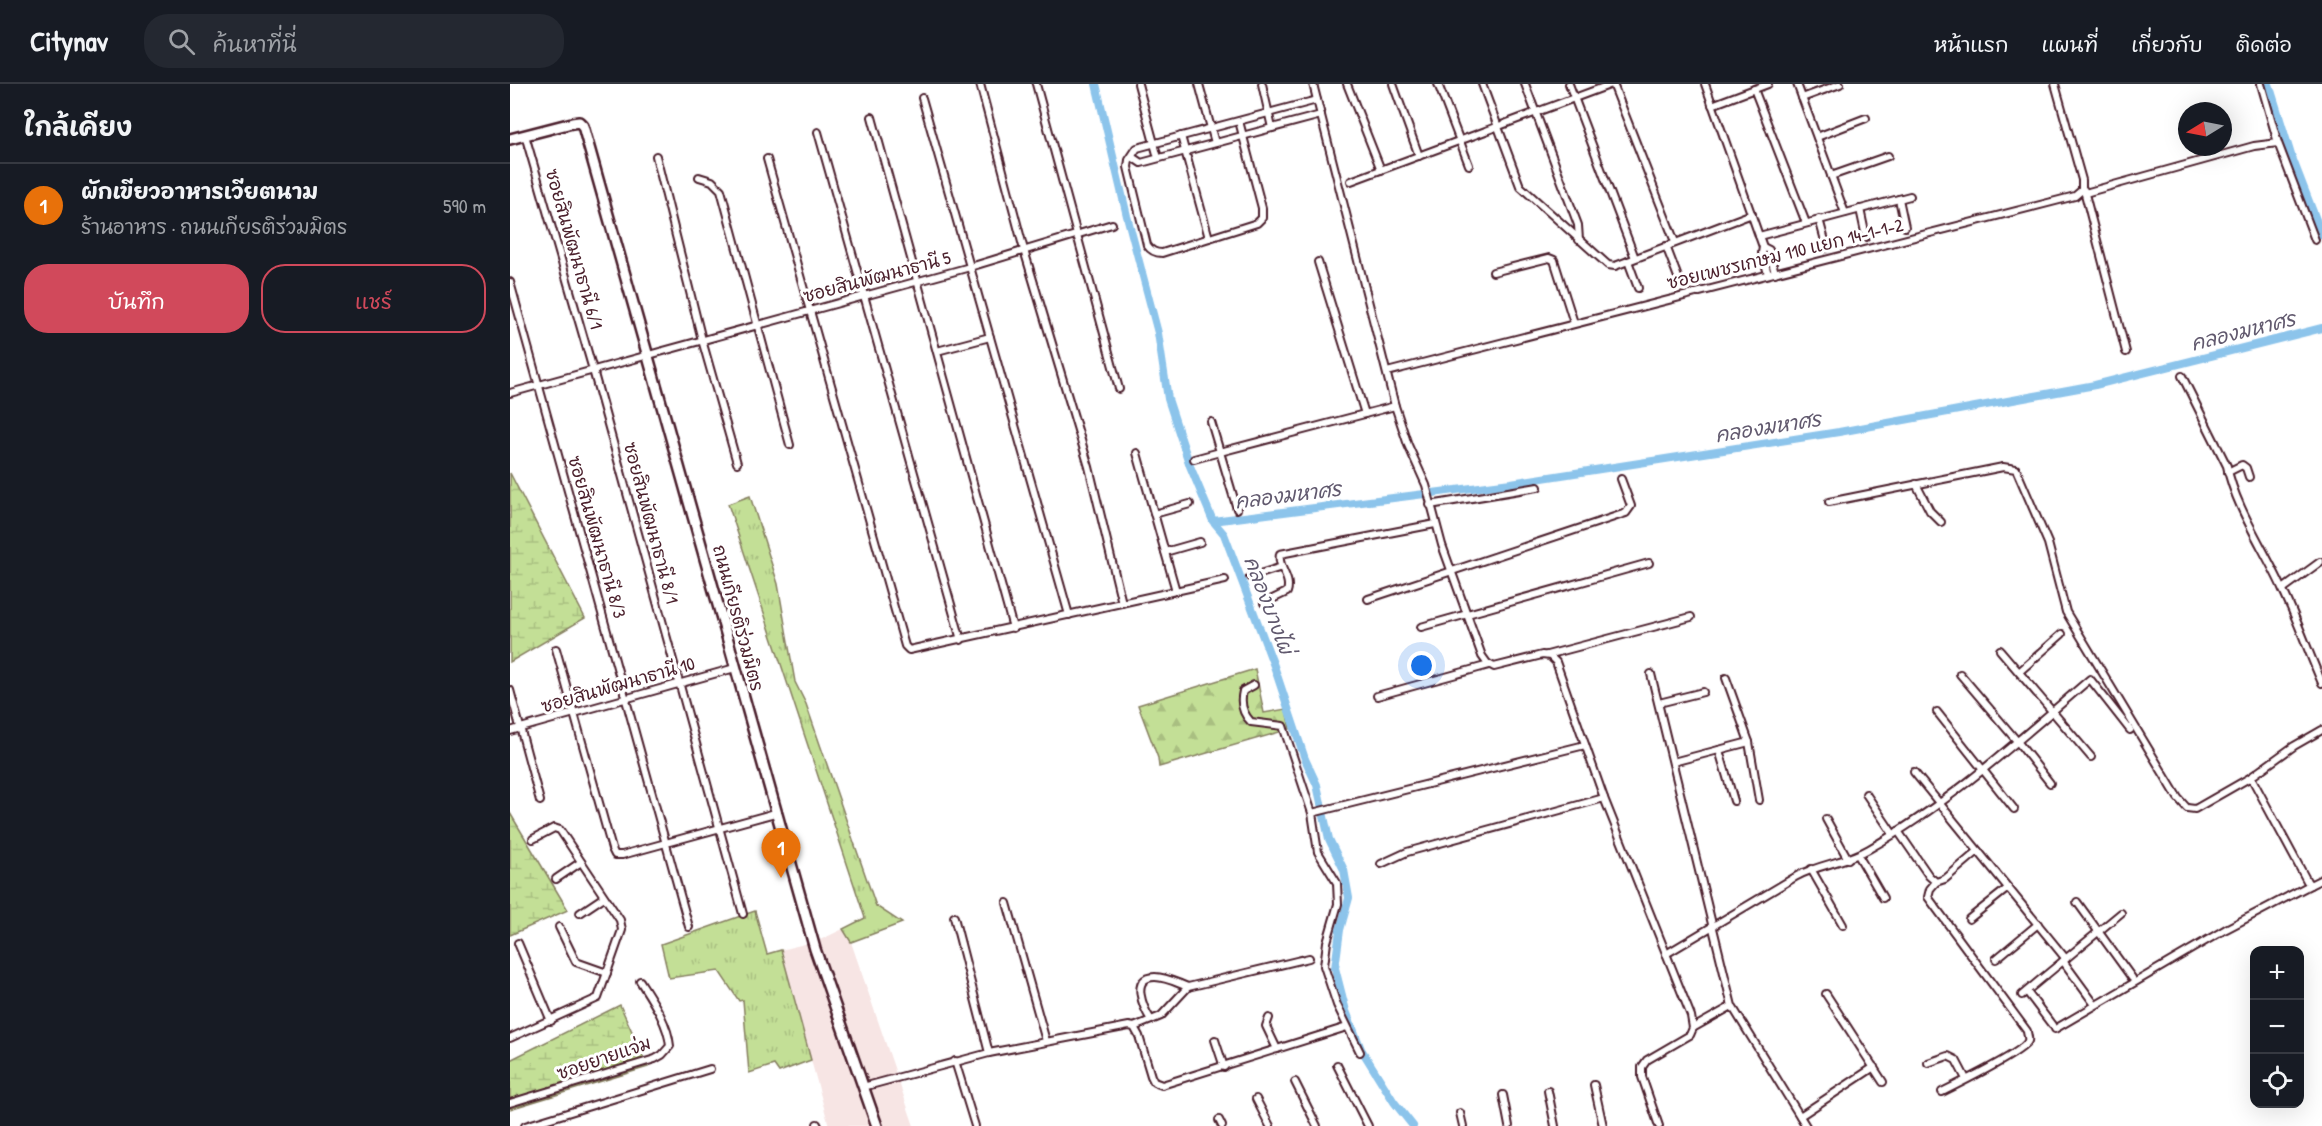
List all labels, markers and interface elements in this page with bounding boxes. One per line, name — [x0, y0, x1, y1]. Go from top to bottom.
search box — [144, 14, 564, 68]
text: Citynav — [30, 22, 108, 60]
icon: search — [165, 25, 198, 58]
text: ค้นหาที่นี่ — [213, 29, 297, 59]
text: หน้าแรก — [1934, 30, 2009, 59]
text: แผนที่ — [2042, 30, 2098, 59]
text: เกี่ยวกับ — [2131, 30, 2203, 59]
text: ติดต่อ — [2236, 30, 2292, 59]
north arrow — [2178, 102, 2232, 156]
text: ใกล้เคียง — [24, 109, 132, 144]
street label: ซอยสินพัฒนาธานี 6/1 — [540, 166, 609, 332]
text: ผักเขียวอาหารเวียตนาม — [81, 176, 318, 206]
text: 1 — [40, 192, 47, 219]
text: 590 m — [443, 192, 486, 219]
street label: ซอยเพชรเกษม 110 แยก 14-1-1-2 — [1664, 212, 1906, 295]
text: ร้านอาหาร · ถนนเกียรติร่วมมิตร — [81, 213, 347, 240]
street label: ซอยสินพัฒนาธานี 5 — [800, 245, 954, 308]
button: บันทึก — [24, 264, 249, 333]
button: แชร์ — [261, 264, 486, 333]
water label: คลองมหาศร — [2188, 304, 2300, 357]
water label: คลองมหาศร — [1713, 404, 1825, 448]
street label: ซอยสินพัฒนาธานี 8/1 — [618, 439, 685, 606]
street label: ซอยสินพัฒนาธานี 8/3 — [562, 453, 633, 621]
water label: คลองมหาศร — [1233, 474, 1345, 514]
street label: ถนนเกียรติร่วมมิตร — [707, 542, 770, 694]
water label: คลองบางไผ่ — [1238, 552, 1302, 661]
street label: ซอยสินพัฒนาธานี 10 — [538, 651, 698, 718]
your location — [1407, 651, 1436, 680]
pin: 1 — [762, 828, 800, 878]
map controls — [2250, 946, 2304, 1108]
button: + — [2250, 946, 2304, 1000]
button: − — [2250, 1000, 2304, 1054]
street label: ซอยยายแจ่ม — [553, 1030, 654, 1085]
button: locate — [2250, 1054, 2304, 1108]

